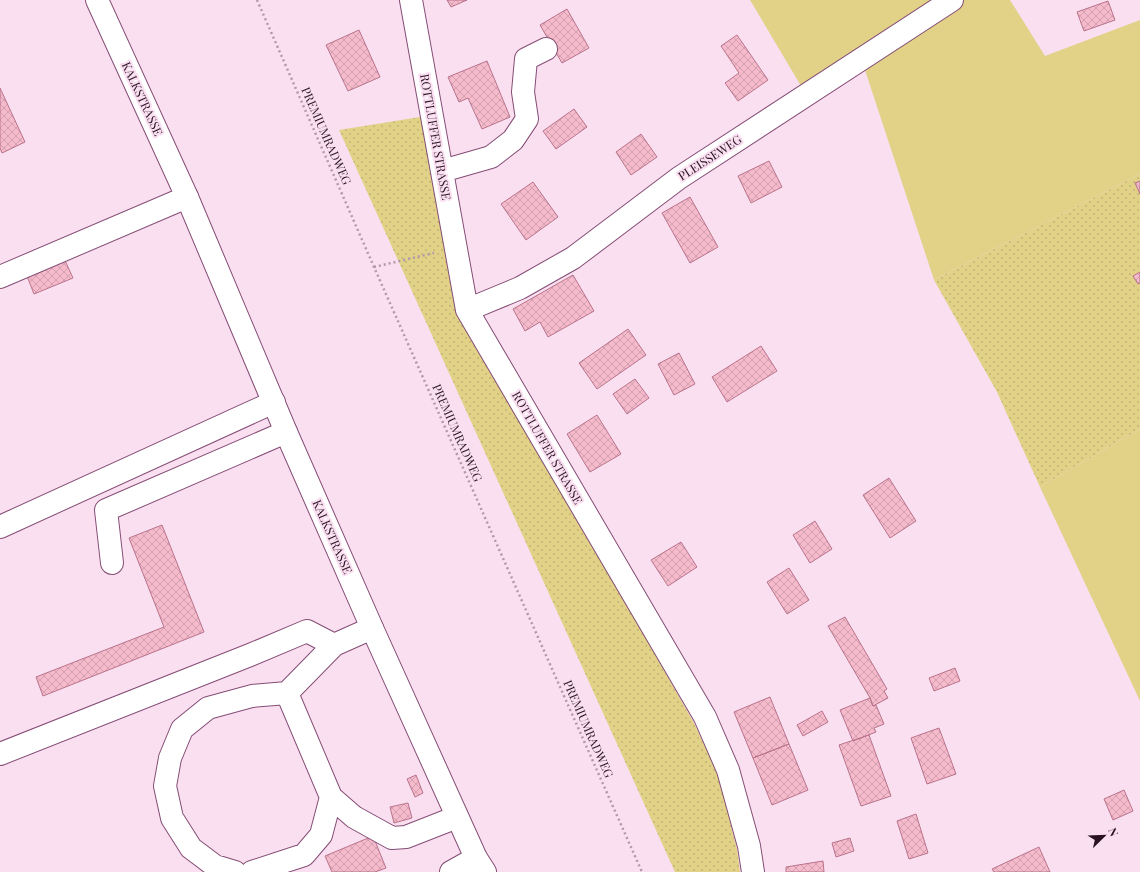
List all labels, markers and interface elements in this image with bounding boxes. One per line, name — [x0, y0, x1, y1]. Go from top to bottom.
street label: KALKSTRASSE — [119, 59, 167, 138]
street label: ROTTLUFFER STRASSE — [417, 72, 455, 201]
street label: PREMIUMRADWEG — [298, 84, 356, 188]
street label: PLEISSEWEG — [675, 130, 745, 184]
street label: PREMIUMRADWEG — [429, 381, 487, 485]
street label: ROTTLUFFER STRASSE — [509, 388, 587, 507]
street label: KALKSTRASSE — [309, 497, 356, 576]
street label: PREMIUMRADWEG — [560, 677, 618, 781]
north arrow — [1084, 816, 1124, 856]
text: N — [1105, 825, 1122, 839]

